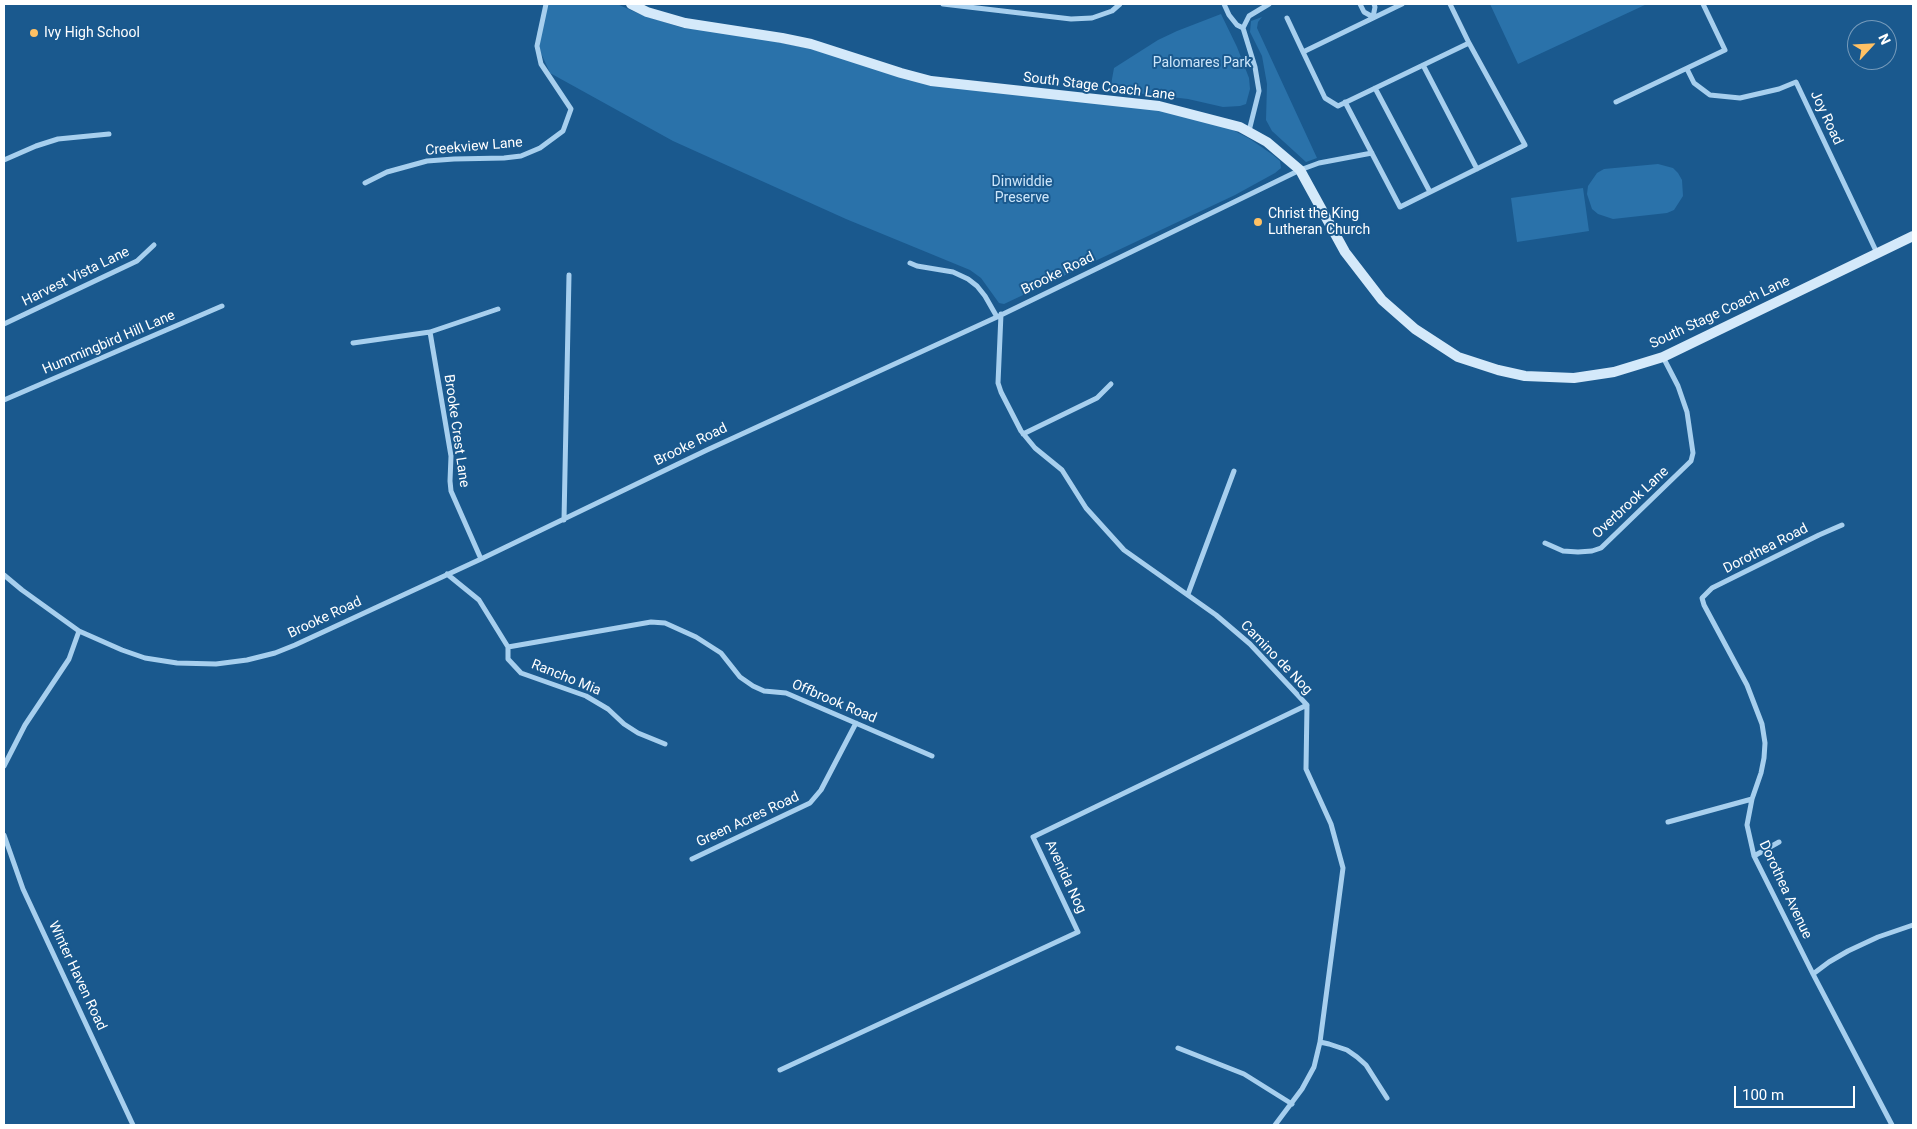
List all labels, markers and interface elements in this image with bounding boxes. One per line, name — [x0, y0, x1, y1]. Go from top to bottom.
north arrow — [1847, 20, 1897, 70]
place label: Ivy High School — [44, 25, 140, 41]
marker: Ivy High School — [28, 27, 40, 39]
text: N — [1875, 31, 1894, 47]
park label: Palomares Park — [1153, 55, 1251, 71]
street label: South Stage Coach Lane — [1022, 69, 1176, 105]
street label: Joy Road — [1806, 88, 1846, 148]
street label: Creekview Lane — [425, 134, 523, 160]
park label: Dinwiddie Preserve — [992, 174, 1052, 206]
place label: Christ the King Lutheran Church — [1268, 206, 1370, 238]
marker: Christ the King Lutheran Church — [1252, 216, 1264, 228]
street label: Harvest Vista Lane — [20, 244, 132, 310]
street label: Brooke Road — [1019, 249, 1097, 299]
street label: South Stage Coach Lane — [1647, 273, 1793, 353]
street label: Hummingbird Hill Lane — [40, 307, 178, 379]
street label: Brooke Crest Lane — [440, 373, 472, 489]
street label: Brooke Road — [652, 420, 730, 470]
street label: Overbrook Lane — [1590, 464, 1672, 542]
street label: Dorothea Road — [1721, 520, 1811, 578]
street label: Brooke Road — [286, 594, 364, 642]
street label: Camino de Nog — [1237, 618, 1315, 698]
street label: Rancho Mia — [529, 656, 603, 700]
street label: Offbrook Road — [789, 677, 879, 727]
street label: Green Acres Road — [694, 789, 802, 851]
street label: Avenida Nog — [1041, 838, 1089, 916]
street label: Dorothea Avenue — [1755, 838, 1815, 942]
street label: Winter Haven Road — [44, 919, 110, 1033]
scale bar — [1737, 1076, 1858, 1108]
text: 100 m — [1742, 1086, 1784, 1104]

